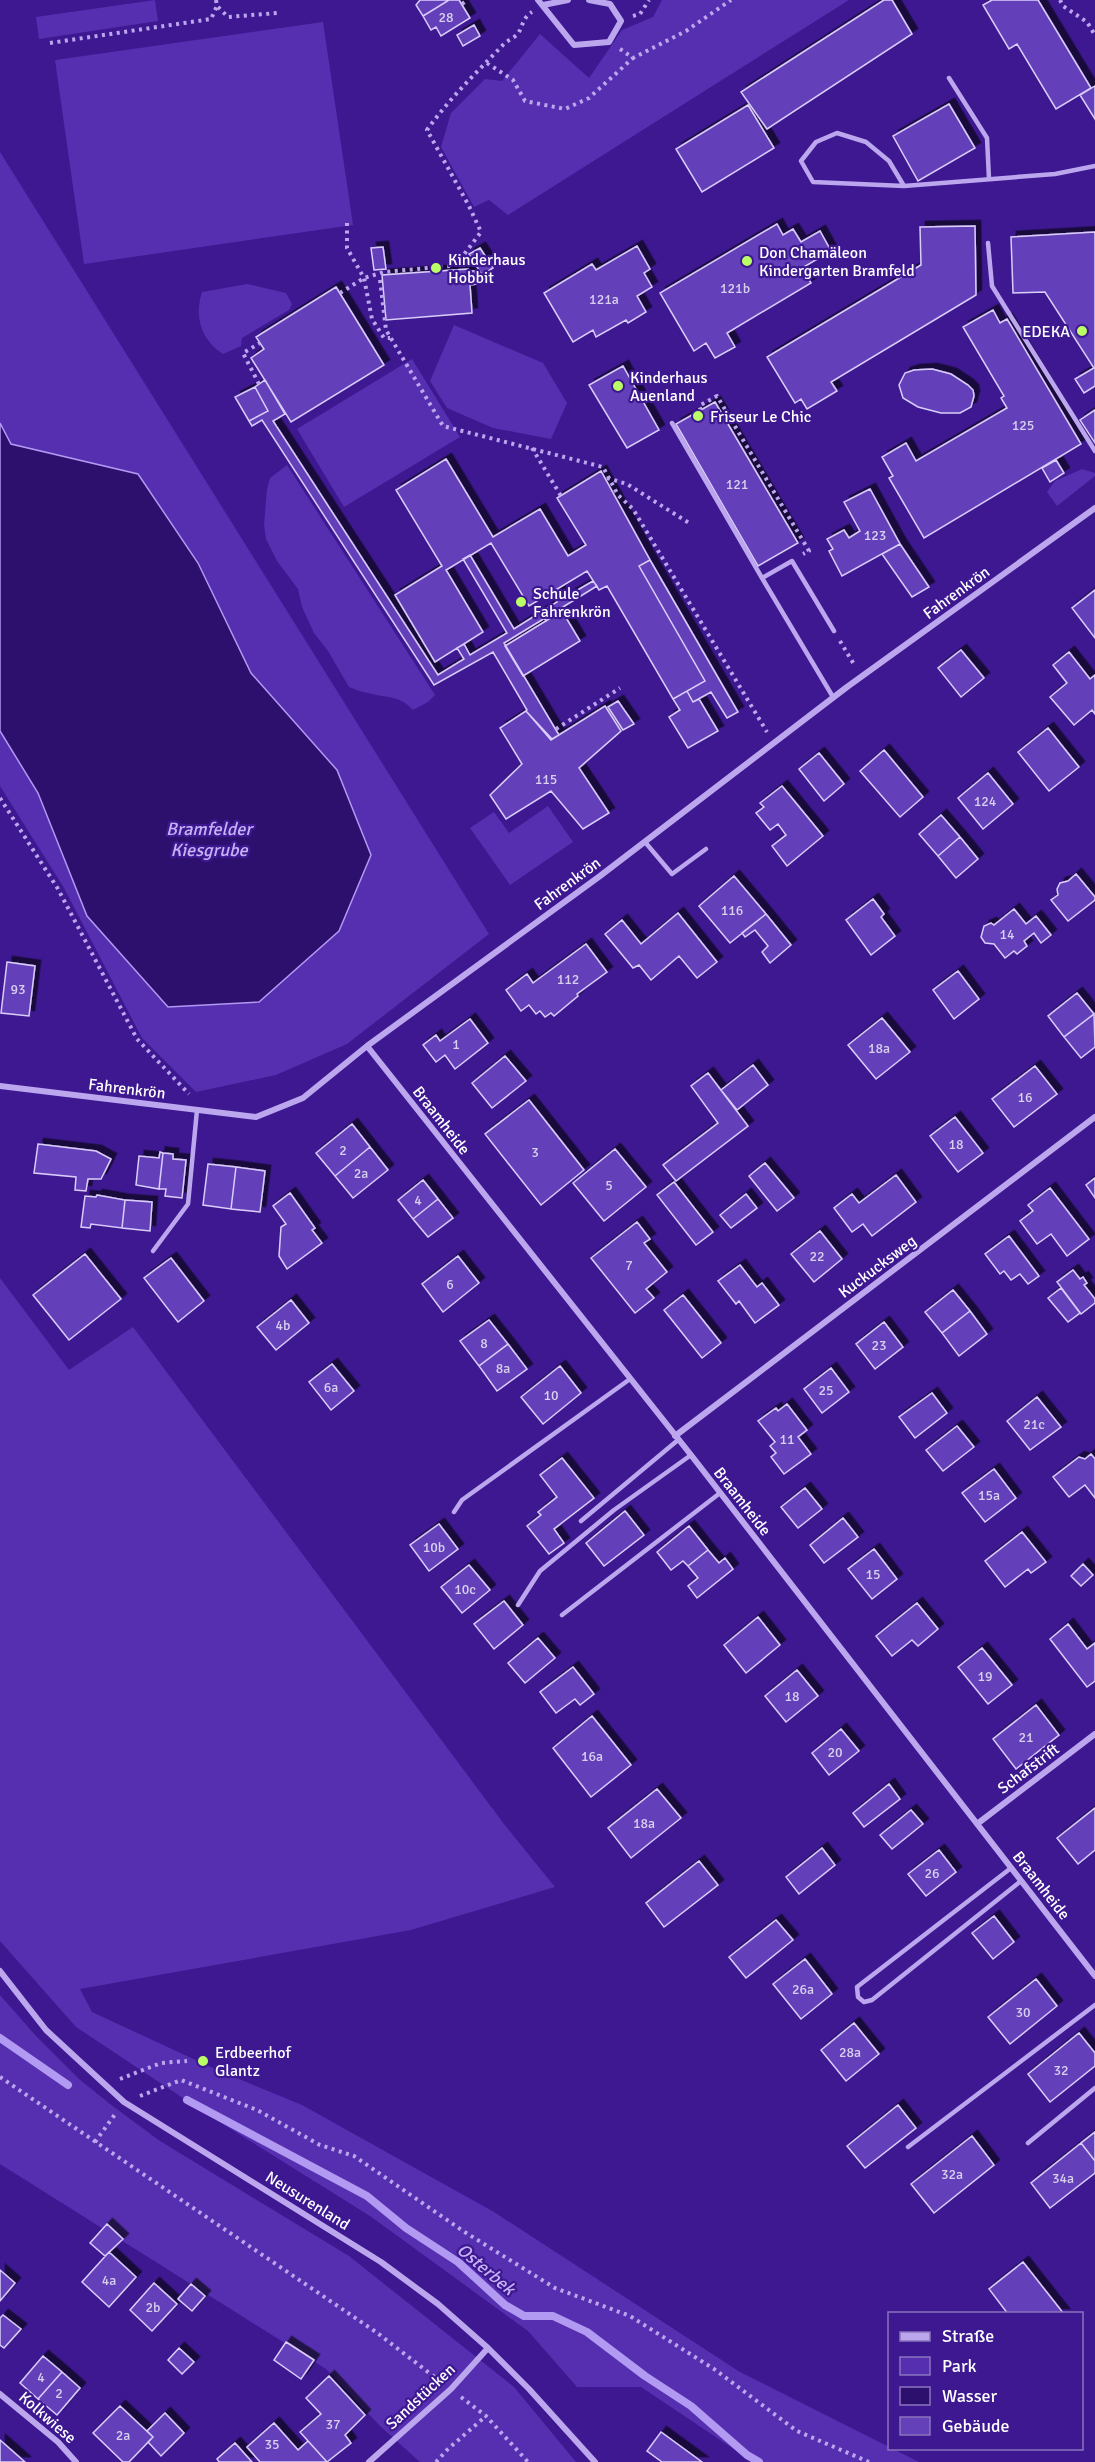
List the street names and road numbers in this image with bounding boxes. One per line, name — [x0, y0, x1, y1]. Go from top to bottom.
street label: Fahrenkrön — [919, 562, 994, 624]
street label: Fahrenkrön — [530, 853, 605, 915]
street label: Fahrenkrön — [87, 1074, 167, 1104]
street label: Braamheide — [408, 1082, 474, 1159]
street label: Kuckucksweg — [835, 1231, 920, 1303]
street label: Braamheide — [709, 1463, 775, 1540]
street label: Schafstrift — [994, 1739, 1064, 1798]
street label: Braamheide — [1008, 1847, 1074, 1924]
street label: Neusurenland — [262, 2167, 353, 2235]
street label: Sandstücken — [382, 2360, 460, 2434]
street label: Kolkwiese — [15, 2387, 80, 2448]

